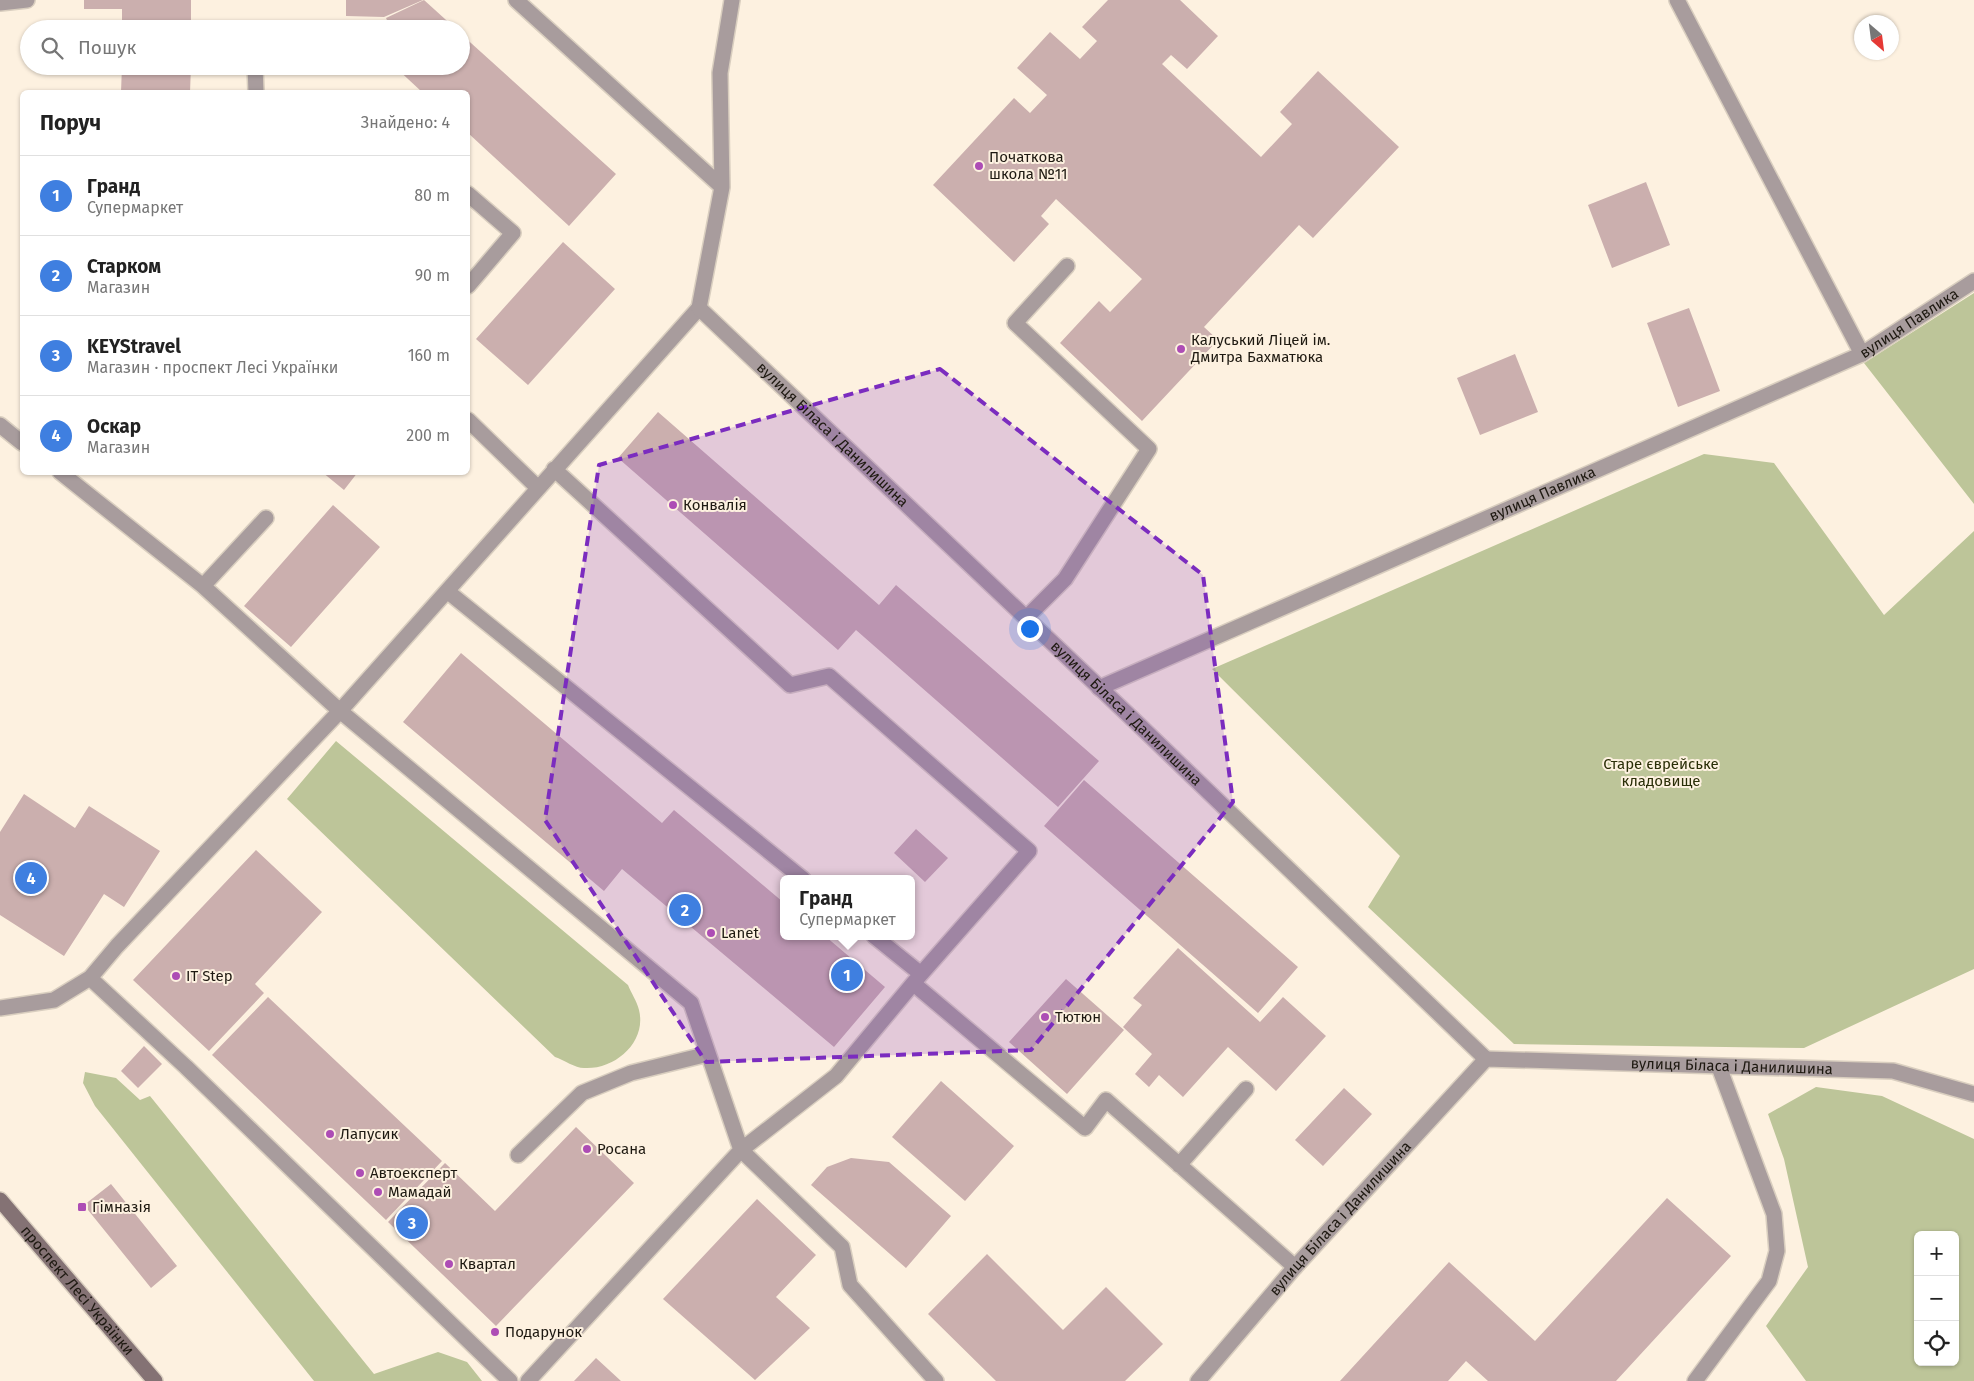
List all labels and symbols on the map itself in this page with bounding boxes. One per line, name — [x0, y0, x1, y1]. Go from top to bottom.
north arrow — [1854, 15, 1899, 60]
place label: Початкова школа №11 — [989, 148, 1068, 183]
marker: Початкова школа №11 — [973, 160, 985, 172]
street label: вулиця Павлика — [1856, 285, 1962, 362]
place label: Калуський Ліцей ім. Дмитра Бахматюка — [1190, 331, 1330, 366]
marker: Калуський Ліцей ім. Дмитра Бахматюка — [1175, 343, 1187, 355]
street label: вулиця Біласа і Данилишина — [753, 358, 912, 511]
street label: вулиця Павлика — [1486, 463, 1598, 525]
place label: Конвалія — [683, 496, 747, 514]
marker: Конвалія — [667, 499, 679, 511]
your location — [1017, 616, 1043, 642]
street label: вулиця Біласа і Данилишина — [1047, 637, 1206, 790]
park label: Старе єврейське кладовище — [1603, 755, 1719, 790]
pin: 4 — [15, 859, 47, 897]
pin: 2 — [669, 891, 701, 929]
place label: Lanet — [721, 924, 759, 942]
marker: Lanet — [705, 927, 717, 939]
pin: 1 — [831, 956, 863, 994]
place label: IT Step — [186, 967, 233, 985]
marker: IT Step — [170, 970, 182, 982]
place label: Тютюн — [1055, 1008, 1101, 1026]
marker: Тютюн — [1039, 1011, 1051, 1023]
street label: вулиця Біласа і Данилишина — [1630, 1054, 1833, 1078]
place label: Лапусик — [340, 1125, 398, 1143]
marker: Лапусик — [324, 1128, 336, 1140]
street label: вулиця Біласа і Данилишина — [1266, 1138, 1415, 1299]
place label: Росана — [597, 1140, 646, 1158]
marker: Росана — [581, 1143, 593, 1155]
place label: Автоексперт — [370, 1164, 457, 1182]
marker: Автоексперт — [354, 1167, 366, 1179]
place label: Мамадай — [388, 1183, 452, 1201]
marker: Мамадай — [372, 1186, 384, 1198]
place label: Гімназія — [92, 1198, 151, 1216]
marker: Гімназія — [76, 1201, 88, 1213]
pin: 3 — [396, 1204, 428, 1242]
street label: проспект Лесі Українки — [17, 1222, 138, 1359]
place label: Квартал — [459, 1255, 516, 1273]
marker: Квартал — [443, 1258, 455, 1270]
place label: Подарунок — [505, 1323, 582, 1341]
marker: Подарунок — [489, 1326, 501, 1338]

